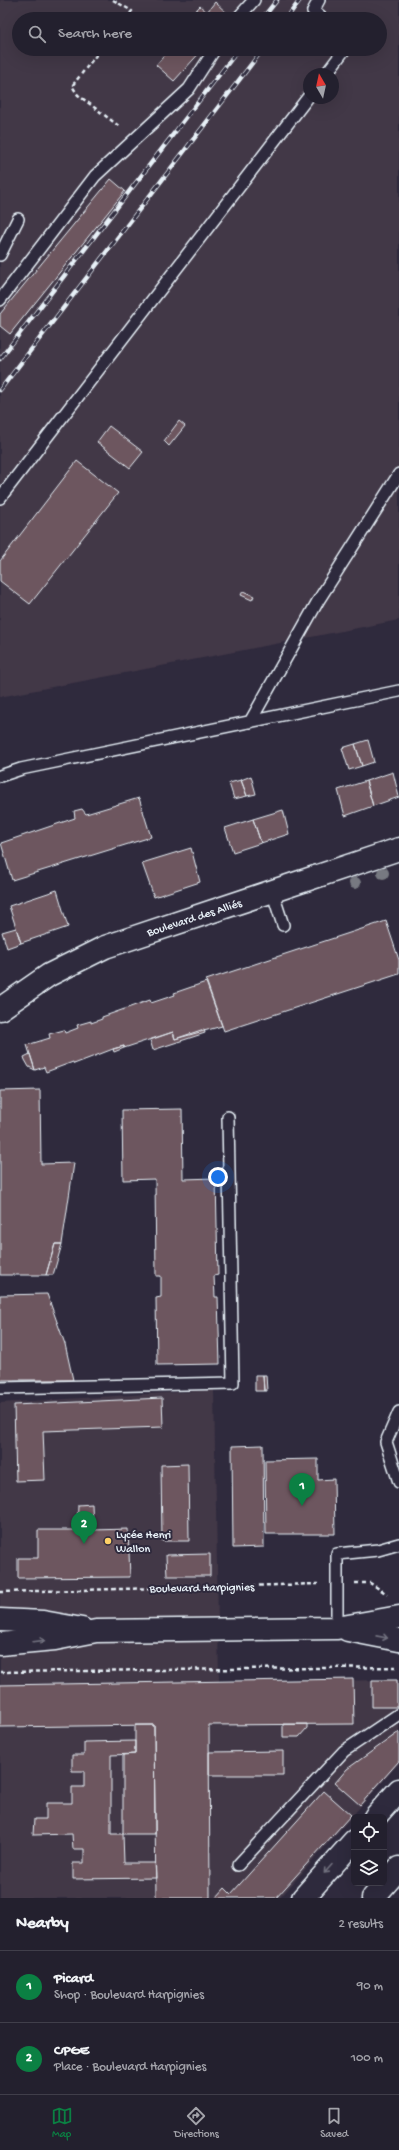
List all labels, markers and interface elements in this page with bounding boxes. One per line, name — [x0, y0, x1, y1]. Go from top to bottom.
search box — [12, 12, 387, 56]
icon: search — [26, 23, 48, 45]
text: Search here — [58, 25, 132, 43]
north arrow — [303, 68, 339, 104]
street label: Boulevard des Alliés — [144, 897, 244, 941]
your location — [208, 1167, 228, 1187]
pin: 1 — [289, 1473, 315, 1506]
pin: 2 — [71, 1511, 97, 1544]
place label: Lycée Henri Wallon — [116, 1529, 172, 1557]
marker: Lycée Henri Wallon — [103, 1536, 113, 1546]
street label: Boulevard Harpignies — [148, 1581, 255, 1597]
one-way arrow — [375, 1633, 388, 1641]
one-way arrow — [32, 1637, 45, 1644]
map controls — [351, 1814, 387, 1886]
button: locate — [351, 1814, 387, 1850]
button: layers — [351, 1850, 387, 1886]
one-way arrow — [324, 1864, 333, 1875]
text: Nearby — [16, 1914, 69, 1934]
text: 2 results — [338, 1917, 383, 1932]
text: Picard — [54, 1970, 93, 1988]
text: 1 — [26, 1979, 32, 1994]
text: 90 m — [357, 1979, 383, 1994]
text: Shop · Boulevard Harpignies — [54, 1988, 204, 2003]
text: CPGE — [54, 2042, 89, 2060]
text: 2 — [26, 2051, 32, 2066]
text: 100 m — [351, 2051, 383, 2066]
text: Place · Boulevard Harpignies — [54, 2060, 206, 2075]
tab: Map — [51, 2105, 73, 2141]
tab: Directions — [174, 2105, 219, 2141]
tab: Saved — [320, 2105, 348, 2141]

